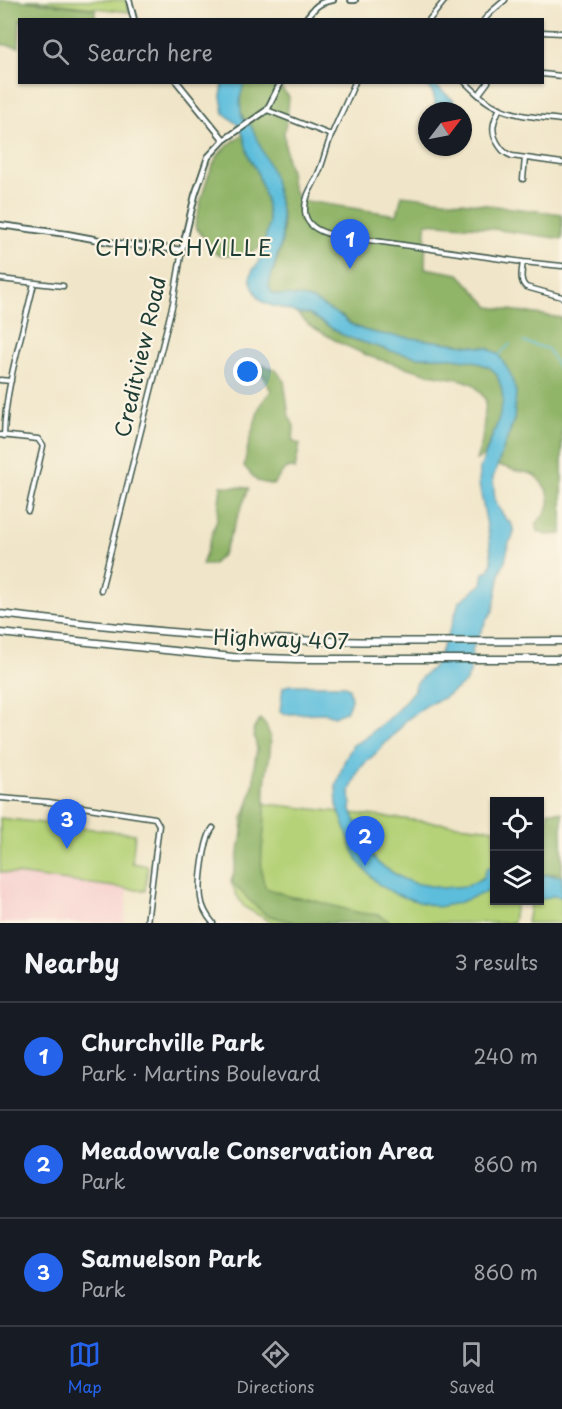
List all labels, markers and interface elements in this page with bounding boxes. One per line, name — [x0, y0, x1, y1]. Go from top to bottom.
search box — [18, 18, 544, 84]
icon: search — [39, 35, 72, 68]
text: Search here — [87, 35, 213, 68]
north arrow — [418, 102, 472, 156]
pin: 1 — [330, 220, 370, 269]
district label: CHURCHVILLE — [95, 230, 273, 263]
street label: Creditview Road — [105, 273, 173, 440]
your location — [233, 357, 262, 386]
street label: Highway 407 — [213, 620, 350, 656]
map controls — [490, 797, 544, 905]
button: locate — [490, 797, 544, 851]
pin: 3 — [48, 800, 86, 849]
pin: 2 — [346, 816, 385, 866]
button: layers — [490, 851, 544, 905]
text: Nearby — [24, 943, 119, 982]
text: 3 results — [455, 947, 538, 977]
text: Churchville Park — [81, 1025, 265, 1058]
text: 1 — [39, 1041, 48, 1071]
text: 240 m — [473, 1041, 538, 1071]
text: Park · Martins Boulevard — [81, 1058, 320, 1088]
text: Meadowvale Conservation Area — [81, 1133, 434, 1166]
text: 2 — [36, 1149, 51, 1179]
text: 860 m — [473, 1149, 538, 1179]
text: Park — [81, 1166, 126, 1196]
text: Samuelson Park — [81, 1241, 262, 1274]
text: 3 — [37, 1257, 50, 1287]
text: 860 m — [473, 1257, 538, 1287]
text: Park — [81, 1274, 126, 1304]
tab: Map — [67, 1338, 102, 1398]
tab: Directions — [236, 1338, 314, 1398]
tab: Saved — [449, 1338, 495, 1398]

